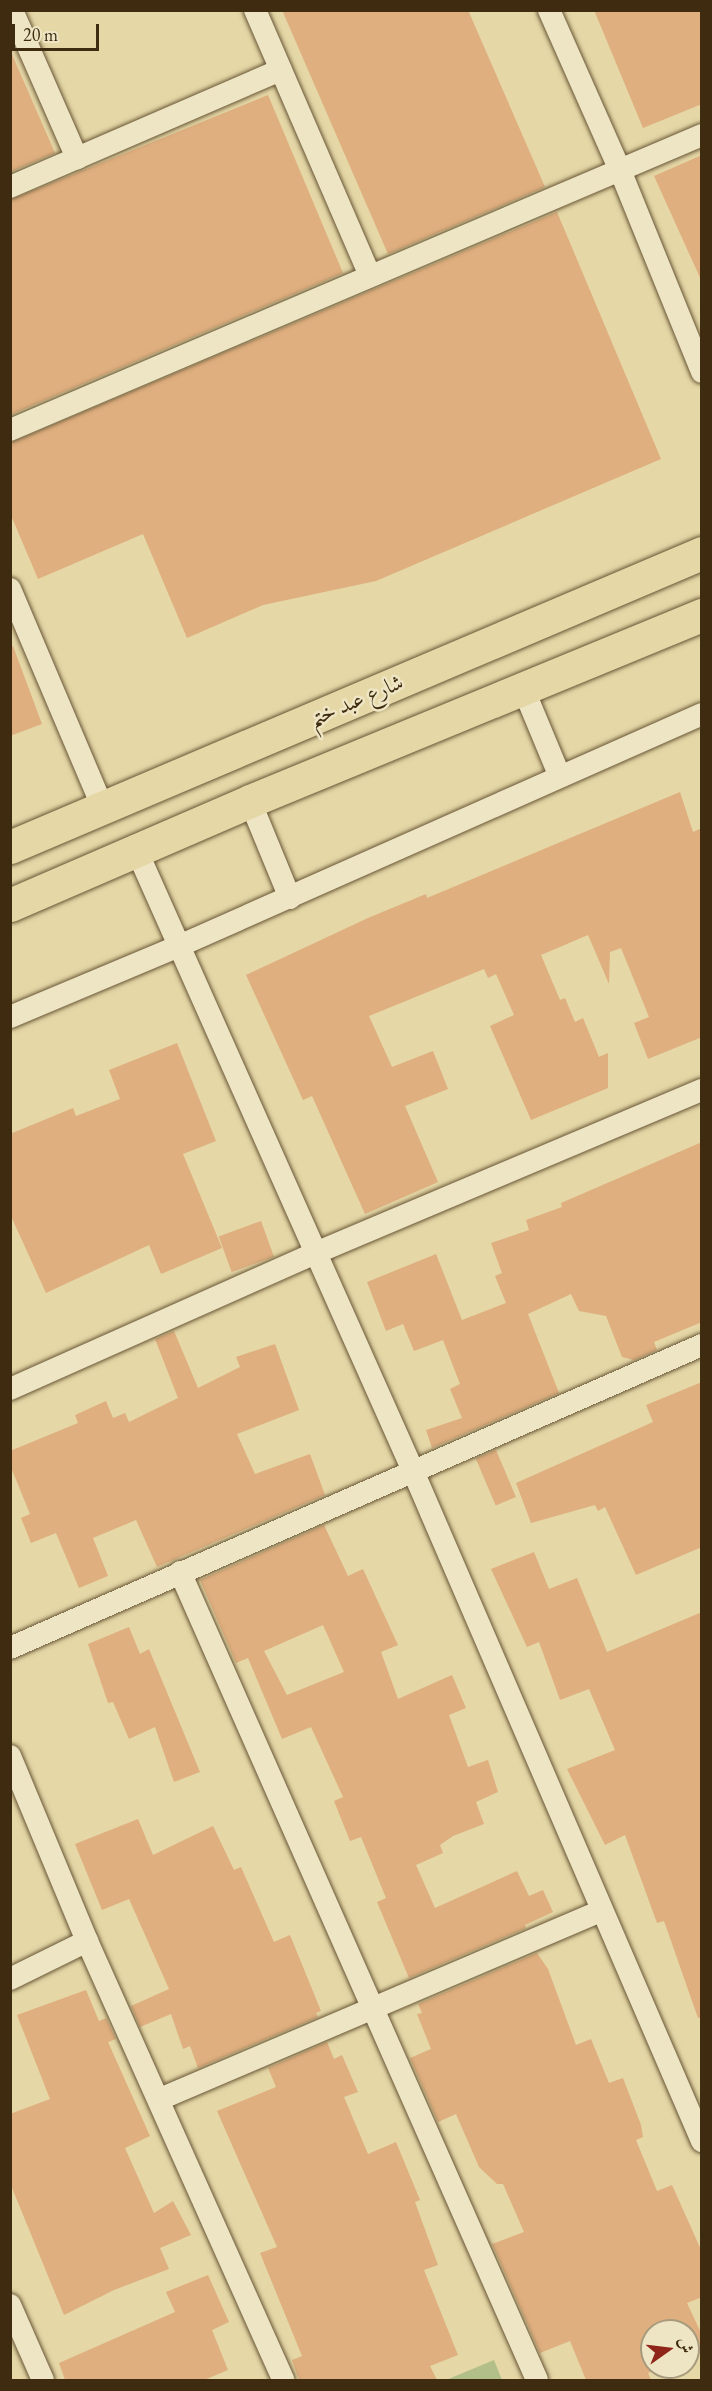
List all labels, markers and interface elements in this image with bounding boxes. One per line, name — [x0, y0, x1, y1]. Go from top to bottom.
scale bar — [15, 12, 102, 50]
text: 20 m — [23, 23, 58, 46]
street label: شارع عبد ختم — [305, 668, 407, 732]
north arrow — [640, 2319, 700, 2379]
text: ش — [674, 2335, 698, 2355]

